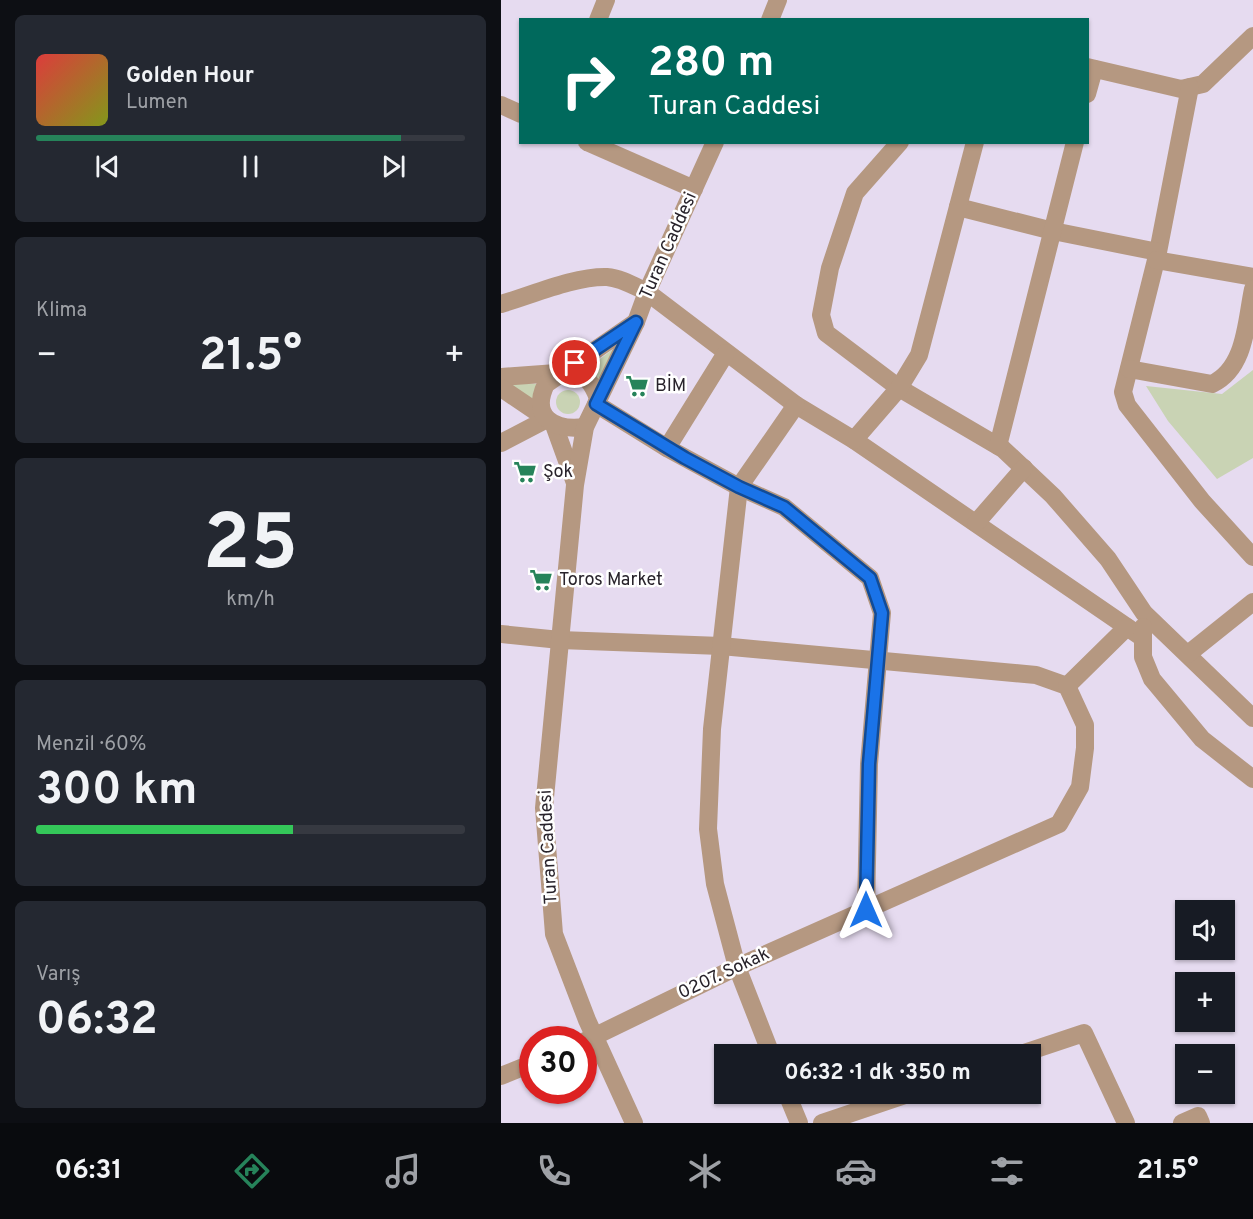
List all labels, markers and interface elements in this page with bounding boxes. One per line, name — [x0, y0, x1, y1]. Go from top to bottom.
text: 280 m — [648, 38, 774, 91]
icon: right — [549, 42, 627, 120]
text: Golden Hour — [126, 63, 254, 90]
text: Lumen — [126, 90, 188, 116]
text: Turan Caddesi — [648, 90, 820, 124]
icon: previous — [91, 150, 124, 183]
icon: pause — [234, 150, 267, 183]
icon: next — [377, 150, 410, 183]
street label: Turan Caddesi — [635, 189, 703, 303]
text: Klima — [36, 298, 87, 324]
text: 21.5° — [199, 329, 302, 386]
text: − — [36, 336, 57, 378]
text: + — [444, 336, 465, 378]
pin — [549, 337, 600, 388]
icon: arrive — [558, 346, 591, 379]
supermarket icon: BİM — [624, 373, 650, 399]
place label: BİM — [655, 373, 686, 398]
supermarket icon: Şok — [512, 459, 538, 485]
place label: Şok — [543, 461, 573, 484]
text: 25 — [203, 498, 298, 597]
supermarket icon: Toros Market — [528, 567, 554, 593]
place label: Toros Market — [559, 569, 663, 592]
text: km/h — [226, 587, 275, 613]
text: Menzil · 60% — [36, 732, 146, 758]
text: 300 km — [36, 763, 198, 820]
street label: Turan Caddesi — [535, 789, 563, 905]
position arrow — [834, 878, 898, 942]
map controls — [1175, 900, 1235, 1104]
button: sound — [1175, 900, 1235, 960]
street label: 0207. Sokak — [675, 943, 773, 1005]
text: Varış — [36, 962, 81, 988]
button: + — [1175, 972, 1235, 1032]
text: 06:32 — [36, 993, 158, 1050]
speed limit sign: 30 — [519, 1026, 597, 1104]
button: − — [1175, 1044, 1235, 1104]
text: 06:32 · 1 dk · 350 m — [784, 1060, 971, 1087]
icon: directions — [231, 1150, 273, 1192]
icon: music — [382, 1150, 424, 1192]
icon: phone — [533, 1150, 575, 1192]
icon: climate — [684, 1150, 726, 1192]
icon: car — [835, 1150, 877, 1192]
icon: filters — [986, 1150, 1028, 1192]
text: 06:31 — [54, 1154, 122, 1188]
text: 21.5° — [1137, 1154, 1198, 1188]

